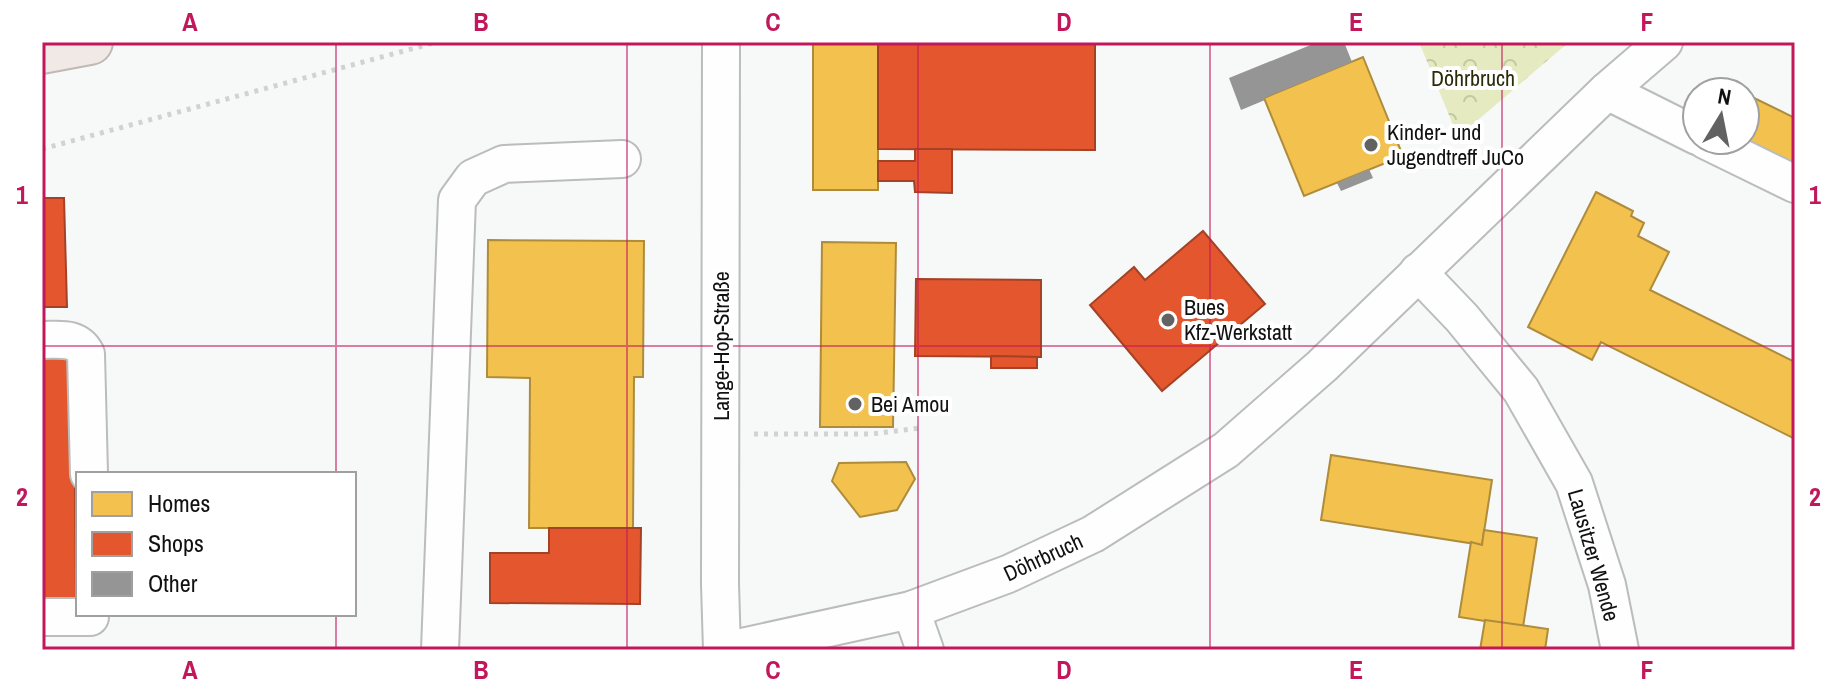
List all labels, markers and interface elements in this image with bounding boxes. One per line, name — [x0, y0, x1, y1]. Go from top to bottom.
text: A — [182, 4, 198, 39]
text: B — [473, 4, 489, 39]
text: C — [765, 4, 781, 39]
text: D — [1056, 4, 1072, 39]
text: E — [1349, 4, 1363, 39]
text: F — [1640, 4, 1654, 39]
park label: Döhrbruch — [1431, 63, 1515, 93]
north arrow — [1681, 76, 1761, 156]
text: N — [1715, 80, 1733, 112]
place label: Kinder- und Jugendtreff JuCo — [1387, 117, 1524, 172]
marker: Kinder- und Jugendtreff JuCo — [1362, 136, 1380, 154]
text: 1 — [16, 177, 28, 212]
text: 1 — [1809, 177, 1821, 212]
street label: Lange-Hop-Straße — [706, 271, 736, 421]
place label: Bues Kfz-Werkstatt — [1184, 292, 1292, 347]
marker: Bues Kfz-Werkstatt — [1159, 311, 1177, 329]
place label: Bei Amou — [871, 389, 949, 419]
marker: Bei Amou — [846, 395, 864, 413]
legend — [76, 472, 356, 616]
text: 2 — [16, 479, 28, 514]
text: 2 — [1809, 479, 1821, 514]
street label: Lausitzer Wende — [1561, 485, 1627, 625]
text: Homes — [148, 487, 210, 519]
street label: Döhrbruch — [998, 526, 1088, 588]
text: Shops — [148, 527, 204, 559]
text: Other — [148, 567, 198, 599]
text: A — [182, 652, 198, 687]
text: B — [473, 652, 489, 687]
text: C — [765, 652, 781, 687]
text: D — [1056, 652, 1072, 687]
text: E — [1349, 652, 1363, 687]
text: F — [1640, 652, 1654, 687]

